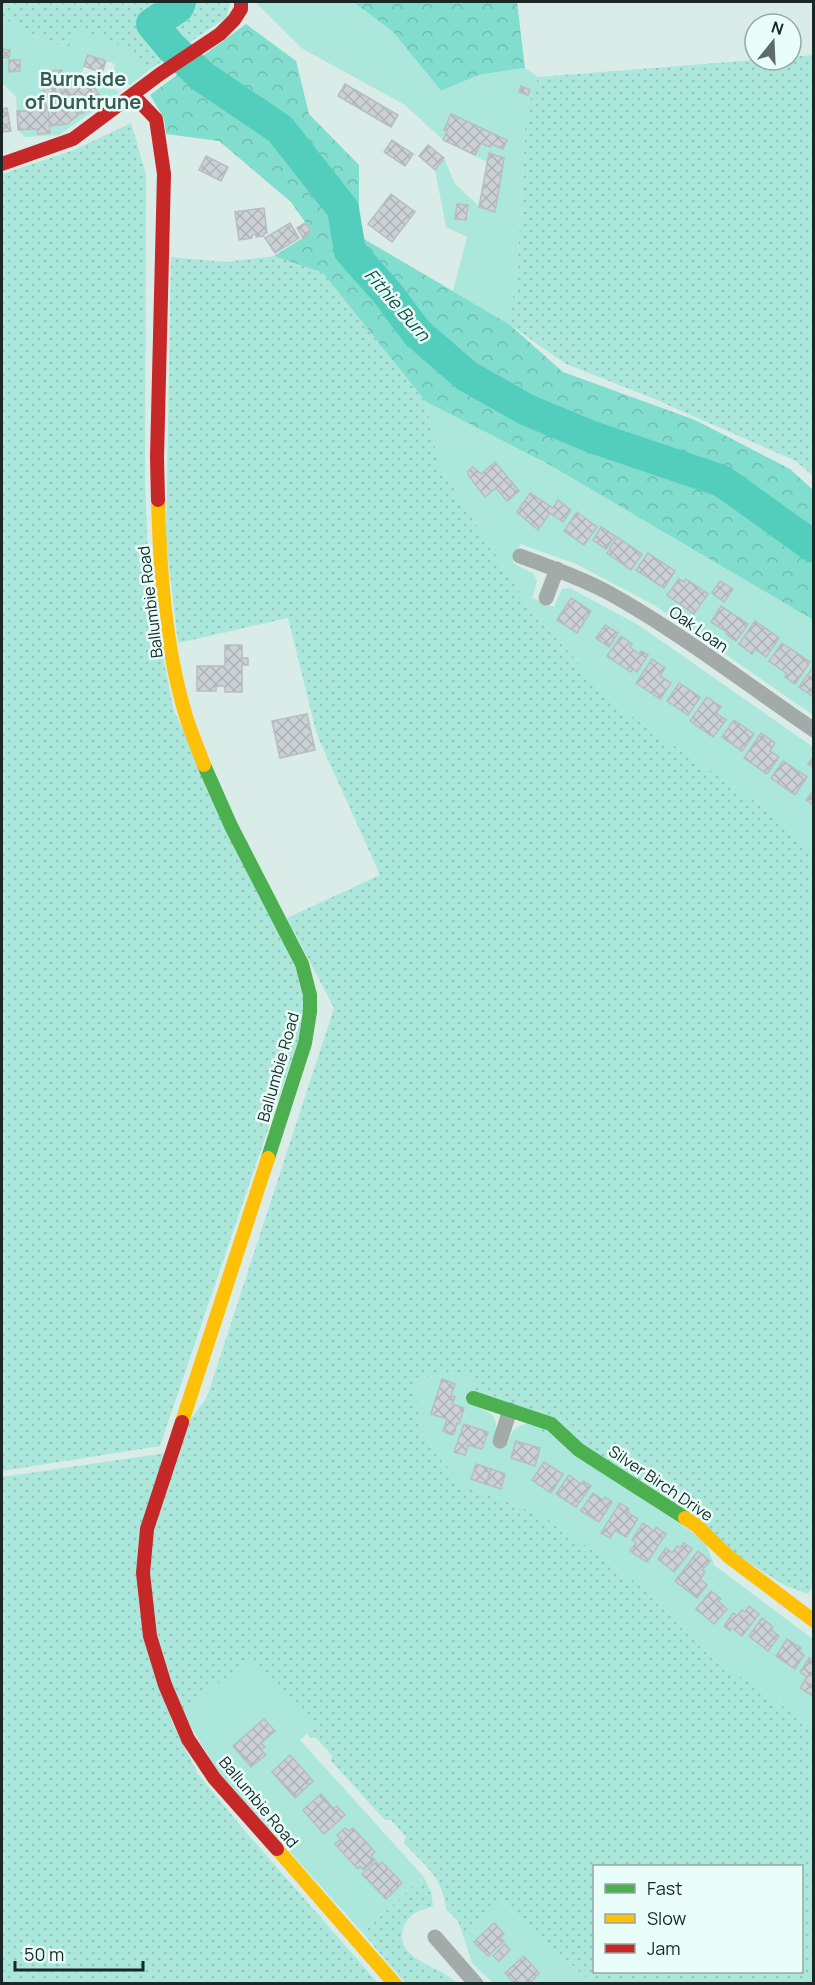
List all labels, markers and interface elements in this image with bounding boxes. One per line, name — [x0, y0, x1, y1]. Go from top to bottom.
north arrow — [743, 12, 803, 72]
text: N — [769, 15, 787, 40]
district label: Burnside of Duntrune — [25, 65, 141, 115]
water label: Fithie Burn — [360, 263, 437, 347]
street label: Ballumbie Road — [132, 545, 168, 659]
street label: Oak Loan — [665, 601, 733, 657]
street label: Ballumbie Road — [252, 1010, 304, 1124]
street label: Silver Birch Drive — [604, 1440, 718, 1526]
street label: Ballumbie Road — [214, 1752, 304, 1852]
legend — [593, 1865, 803, 1973]
text: Fast — [647, 1876, 682, 1900]
text: Slow — [647, 1906, 687, 1930]
scale bar — [15, 1934, 142, 1972]
text: Jam — [647, 1936, 681, 1960]
text: 50 m — [24, 1942, 64, 1966]

